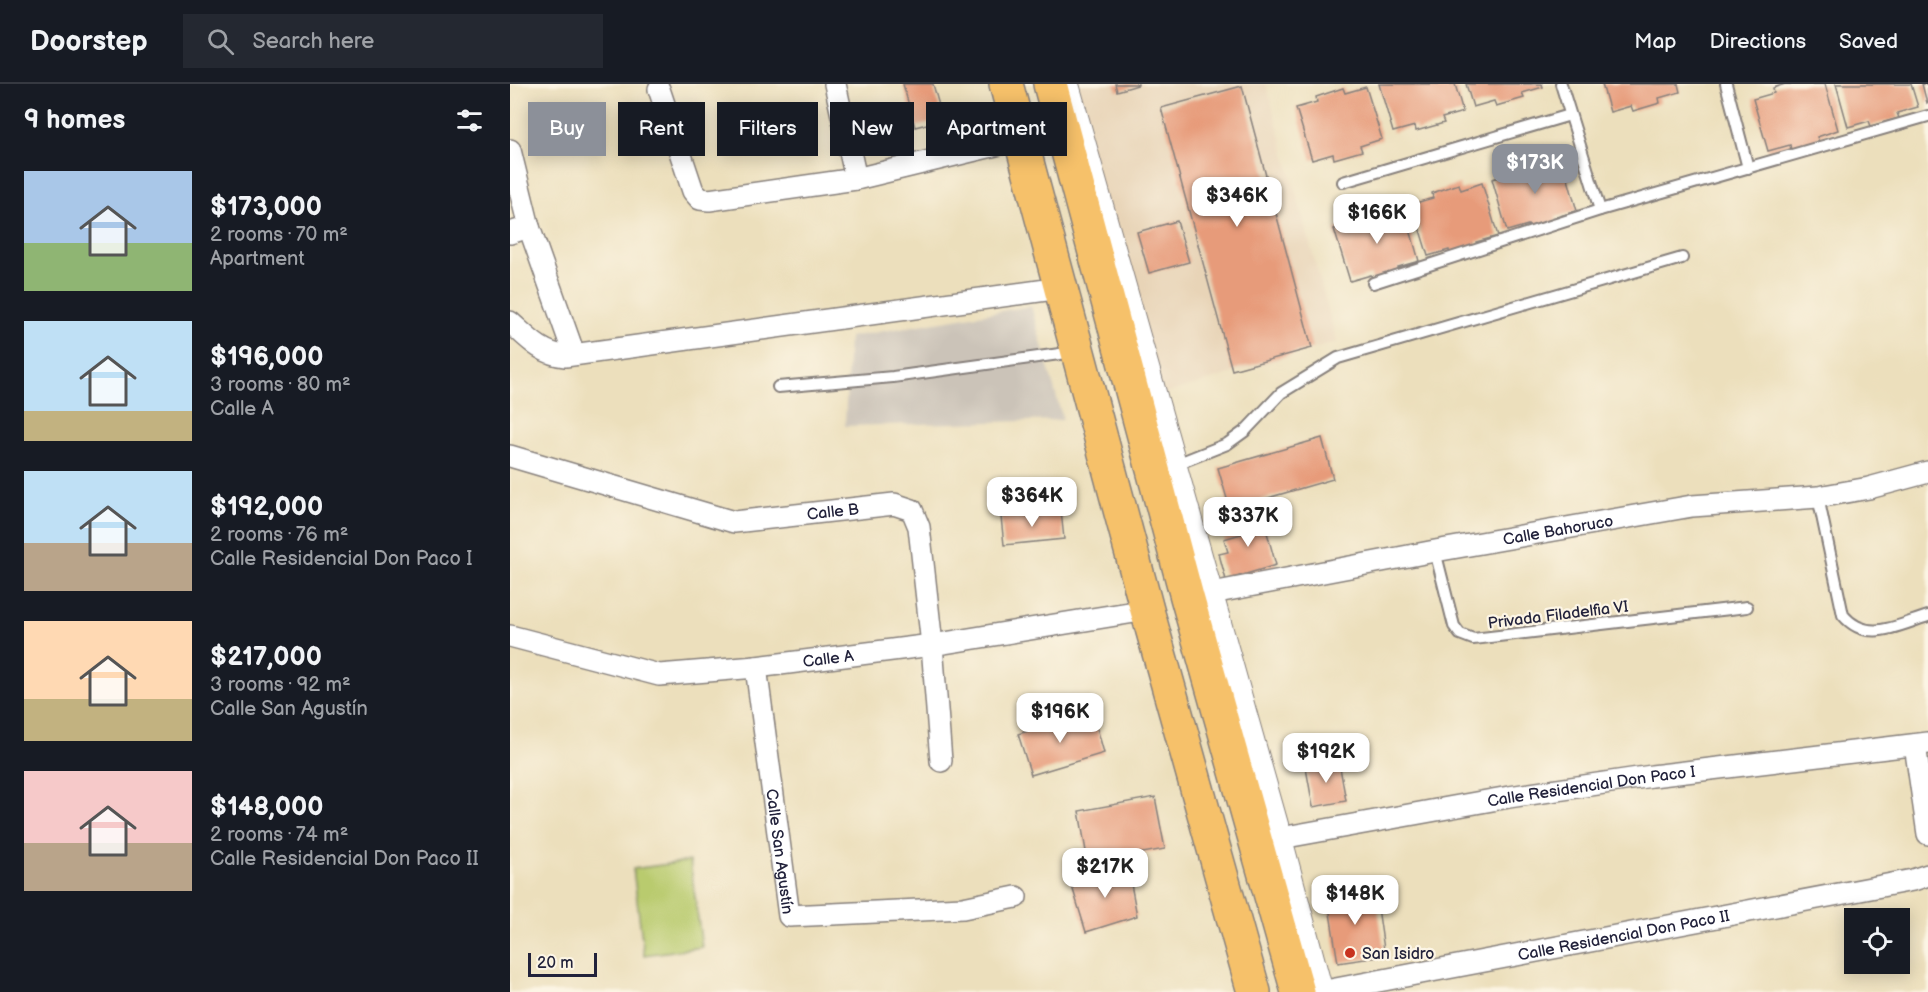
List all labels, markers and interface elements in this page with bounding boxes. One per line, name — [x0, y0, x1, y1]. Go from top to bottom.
search box — [183, 14, 603, 68]
text: Doorstep — [30, 25, 147, 58]
icon: search — [204, 25, 237, 58]
text: Search here — [252, 28, 374, 55]
text: Map — [1634, 29, 1677, 54]
text: Directions — [1710, 29, 1806, 54]
text: Saved — [1839, 29, 1898, 54]
chip: Buy — [528, 102, 606, 156]
chip: Rent — [618, 102, 705, 156]
chip: Filters — [717, 102, 818, 156]
chip: New — [830, 102, 914, 156]
chip: Apartment — [926, 102, 1067, 156]
icon: filters — [453, 104, 486, 137]
text: 9 homes — [24, 105, 125, 136]
pin: $173K — [1493, 144, 1577, 195]
text: $173K — [1506, 151, 1564, 175]
pin: $346K — [1195, 177, 1279, 228]
text: $346K — [1206, 184, 1268, 208]
text: $173,000 — [210, 192, 322, 223]
pin: $166K — [1335, 194, 1419, 245]
icon: home — [72, 195, 144, 267]
text: $166K — [1347, 201, 1407, 225]
text: 2 rooms · 70 m² — [210, 223, 348, 247]
text: Apartment — [210, 247, 305, 271]
text: $196,000 — [210, 342, 323, 373]
icon: home — [72, 345, 144, 417]
text: 3 rooms · 80 m² — [210, 373, 351, 397]
text: Calle A — [210, 397, 274, 421]
pin: $364K — [990, 477, 1074, 528]
text: $364K — [1001, 484, 1063, 508]
text: $192,000 — [210, 492, 323, 523]
icon: home — [72, 495, 144, 567]
pin: $337K — [1206, 497, 1290, 548]
street label: Calle B — [806, 500, 860, 525]
text: $337K — [1217, 504, 1279, 528]
street label: Calle Bahoruco — [1502, 512, 1615, 550]
text: 2 rooms · 76 m² — [210, 523, 348, 547]
text: Calle Residencial Don Paco I — [210, 547, 472, 571]
street label: Privada Filadelfia VI — [1487, 597, 1630, 634]
text: $217,000 — [210, 642, 322, 673]
icon: home — [72, 645, 144, 717]
street label: Calle A — [802, 647, 855, 672]
text: 3 rooms · 92 m² — [210, 673, 351, 697]
pin: $196K — [1018, 693, 1102, 744]
text: Calle San Agustín — [210, 697, 368, 721]
text: $196K — [1030, 700, 1090, 724]
pin: $192K — [1284, 733, 1368, 784]
text: $192K — [1297, 740, 1355, 764]
street label: Calle Residencial Don Paco I — [1486, 763, 1697, 812]
street label: Calle San Agustín — [761, 788, 797, 915]
text: $148,000 — [210, 792, 323, 823]
icon: home — [72, 795, 144, 867]
text: 2 rooms · 74 m² — [210, 823, 348, 847]
text: Calle Residencial Don Paco II — [210, 847, 479, 871]
pin: $217K — [1063, 848, 1147, 899]
text: $217K — [1076, 855, 1134, 879]
pin: $148K — [1313, 875, 1397, 926]
text: $148K — [1326, 882, 1385, 906]
street label: Calle Residencial Don Paco II — [1516, 907, 1731, 965]
map controls — [1844, 908, 1910, 974]
button: locate — [1844, 908, 1910, 974]
place label: San Isidro — [1362, 945, 1434, 964]
marker: San Isidro — [1343, 946, 1357, 960]
scale bar — [528, 950, 597, 978]
text: 20 m — [537, 954, 573, 973]

